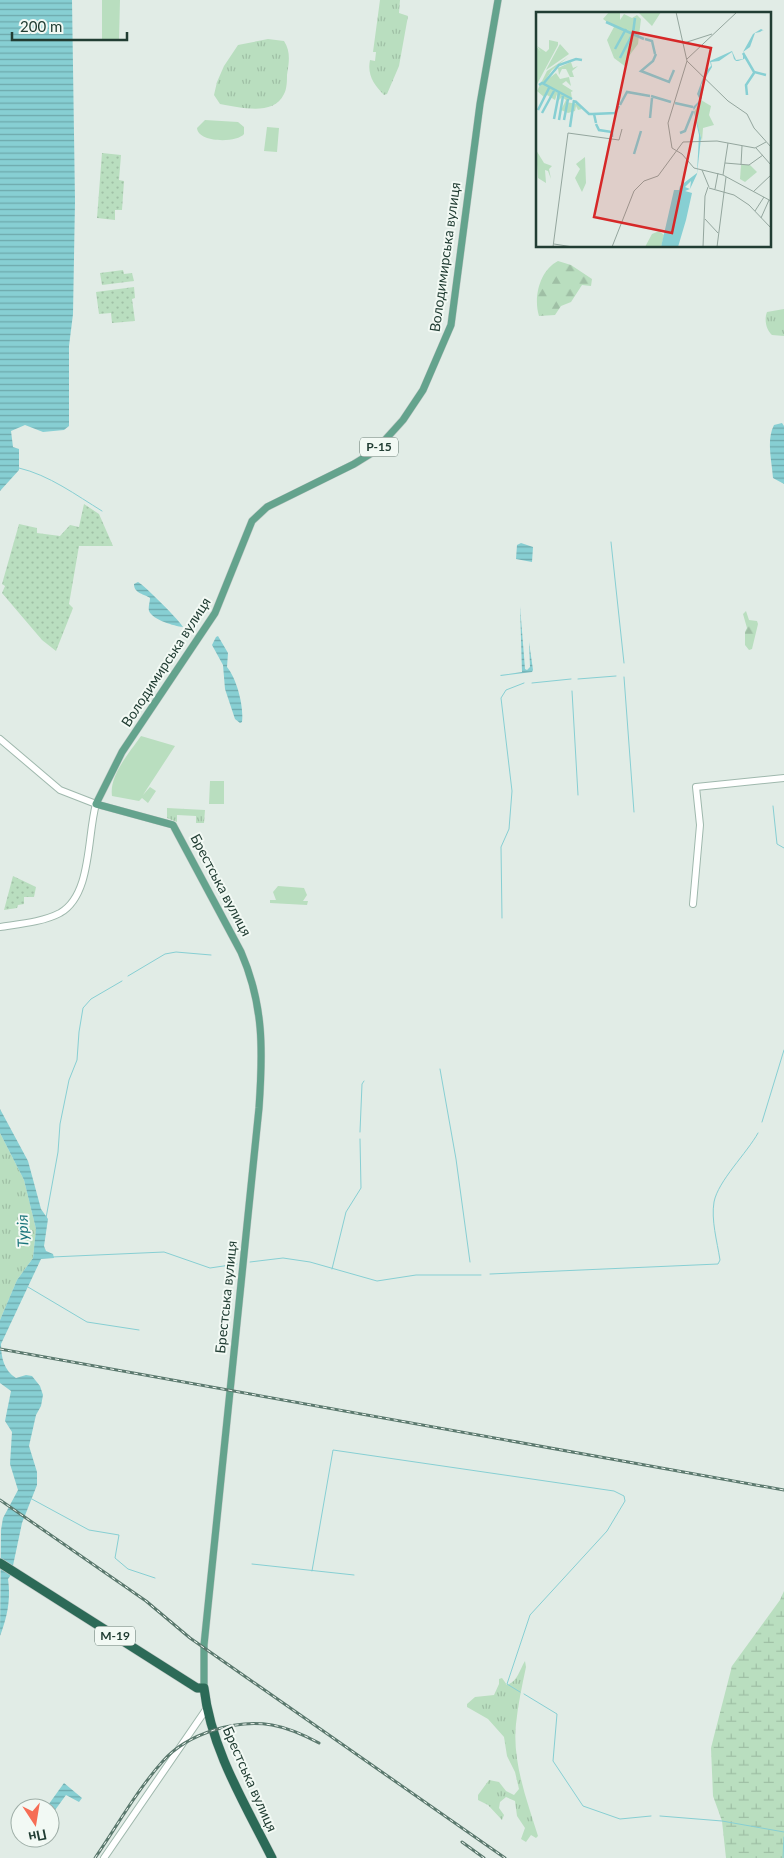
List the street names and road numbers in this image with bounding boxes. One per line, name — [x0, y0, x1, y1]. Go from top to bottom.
street label: Володимирська вулиця — [426, 181, 463, 333]
road number: Р-15 — [360, 438, 398, 457]
street label: Володимирська вулиця — [117, 594, 214, 730]
street label: Брестська вулиця — [187, 831, 256, 939]
street label: Брестська вулиця — [211, 1240, 240, 1354]
road number: М-19 — [95, 1626, 135, 1645]
street label: Брестська вулиця — [220, 1724, 281, 1834]

